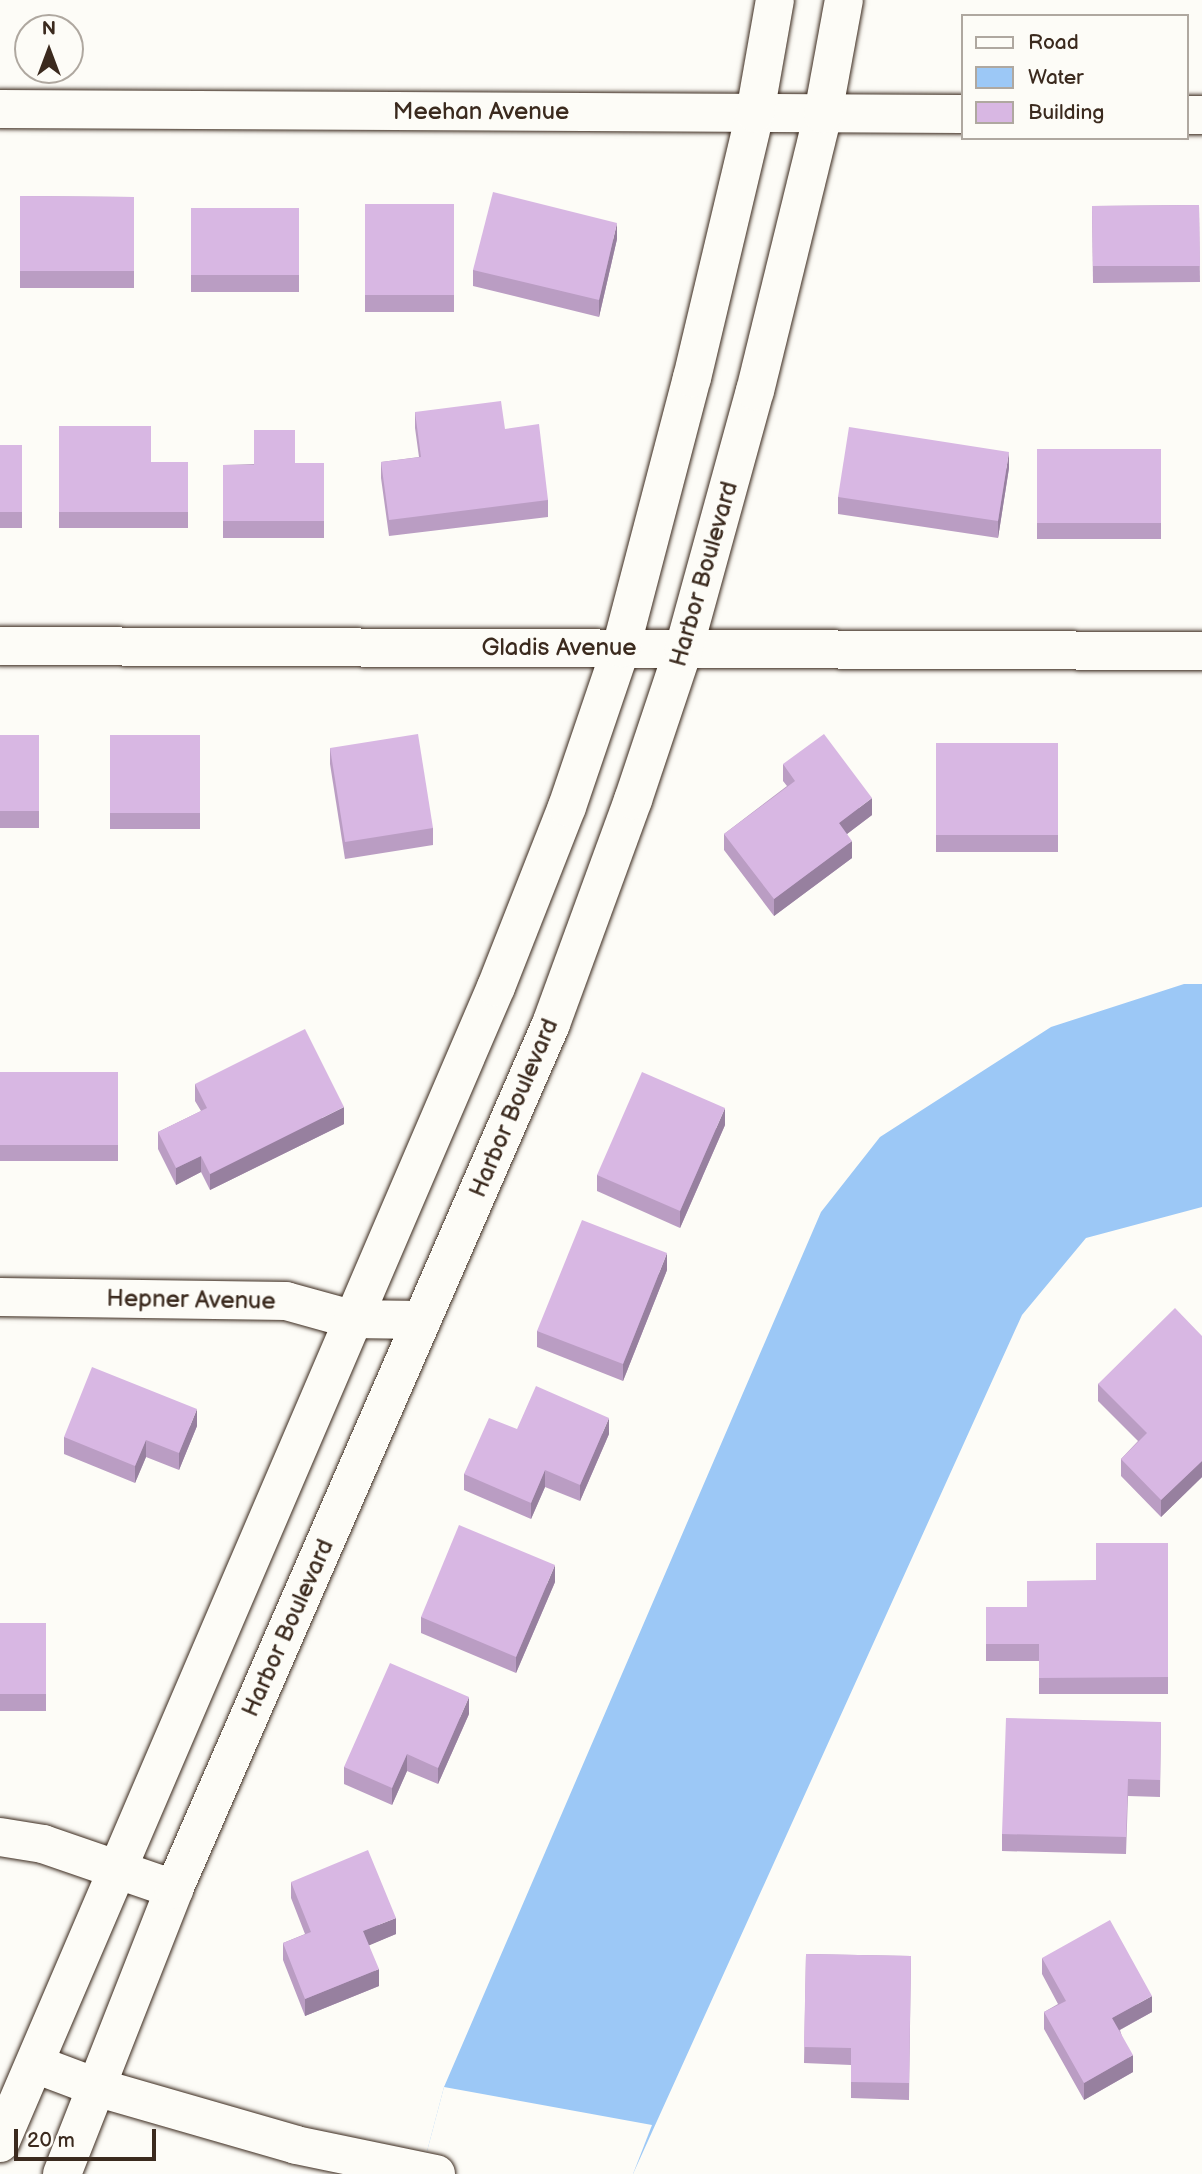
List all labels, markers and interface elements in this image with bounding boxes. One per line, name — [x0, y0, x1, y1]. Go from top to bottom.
north arrow — [14, 14, 84, 84]
legend — [960, 14, 1188, 140]
text: N — [42, 18, 56, 41]
text: Road — [1028, 30, 1079, 55]
text: Water — [1028, 65, 1084, 90]
street label: Meehan Avenue — [393, 98, 569, 126]
text: Building — [1028, 100, 1104, 125]
street label: Harbor Boulevard — [664, 478, 744, 670]
street label: Gladis Avenue — [481, 634, 637, 662]
street label: Harbor Boulevard — [463, 1014, 565, 1202]
street label: Hepner Avenue — [106, 1284, 276, 1316]
street label: Harbor Boulevard — [236, 1535, 340, 1721]
scale bar — [18, 2114, 159, 2158]
text: 20 m — [27, 2128, 75, 2153]

